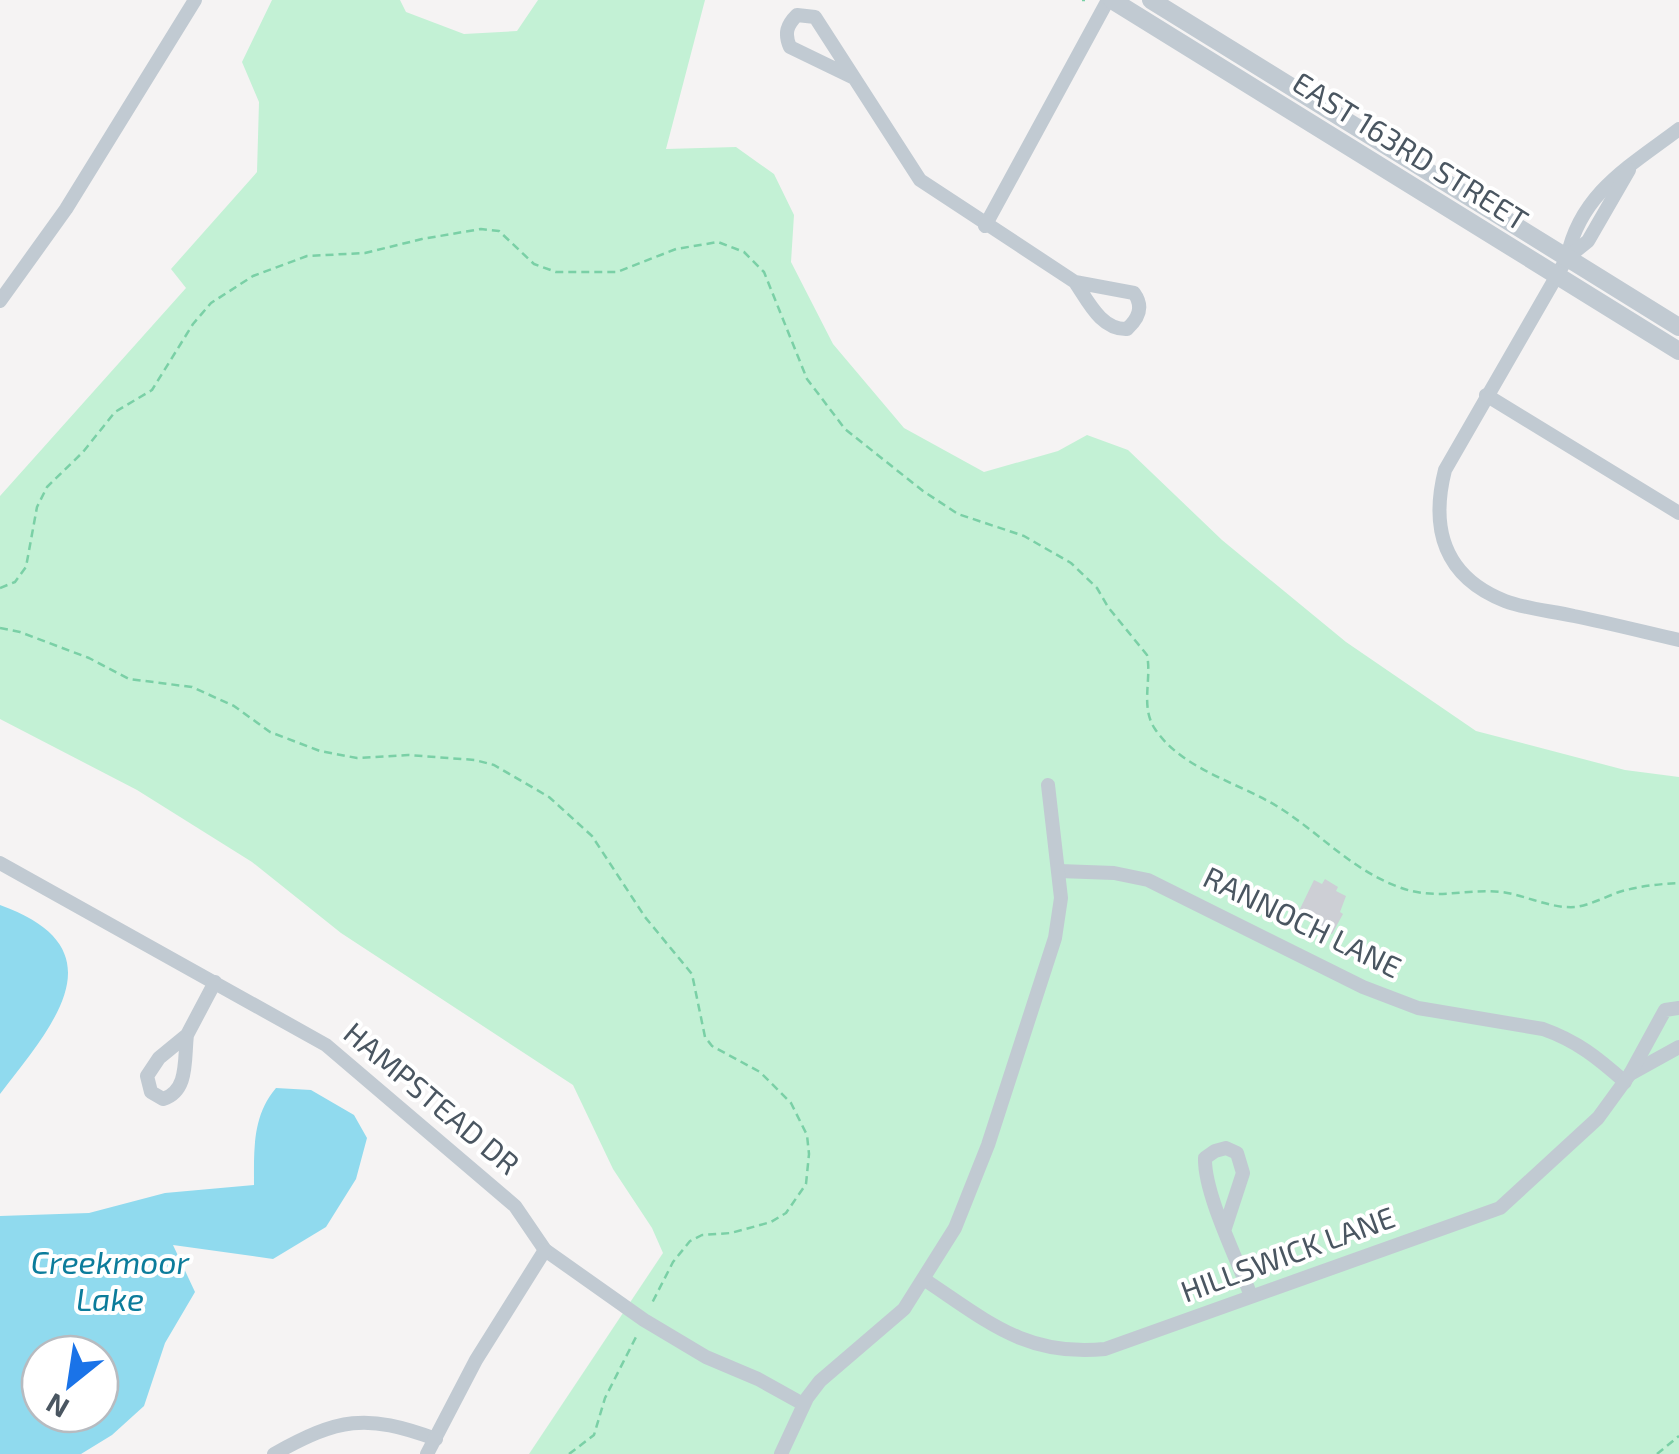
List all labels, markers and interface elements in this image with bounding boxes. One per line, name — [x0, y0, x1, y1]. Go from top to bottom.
street label: EAST 163RD STREET — [1287, 63, 1535, 237]
street label: RANNOCH LANE — [1198, 858, 1408, 985]
street label: HAMPSTEAD DR — [337, 1014, 527, 1181]
street label: HILLSWICK LANE — [1175, 1198, 1399, 1309]
water label: Creekmoor Lake — [31, 1242, 190, 1317]
north arrow — [20, 1334, 120, 1434]
text: N — [40, 1387, 74, 1426]

